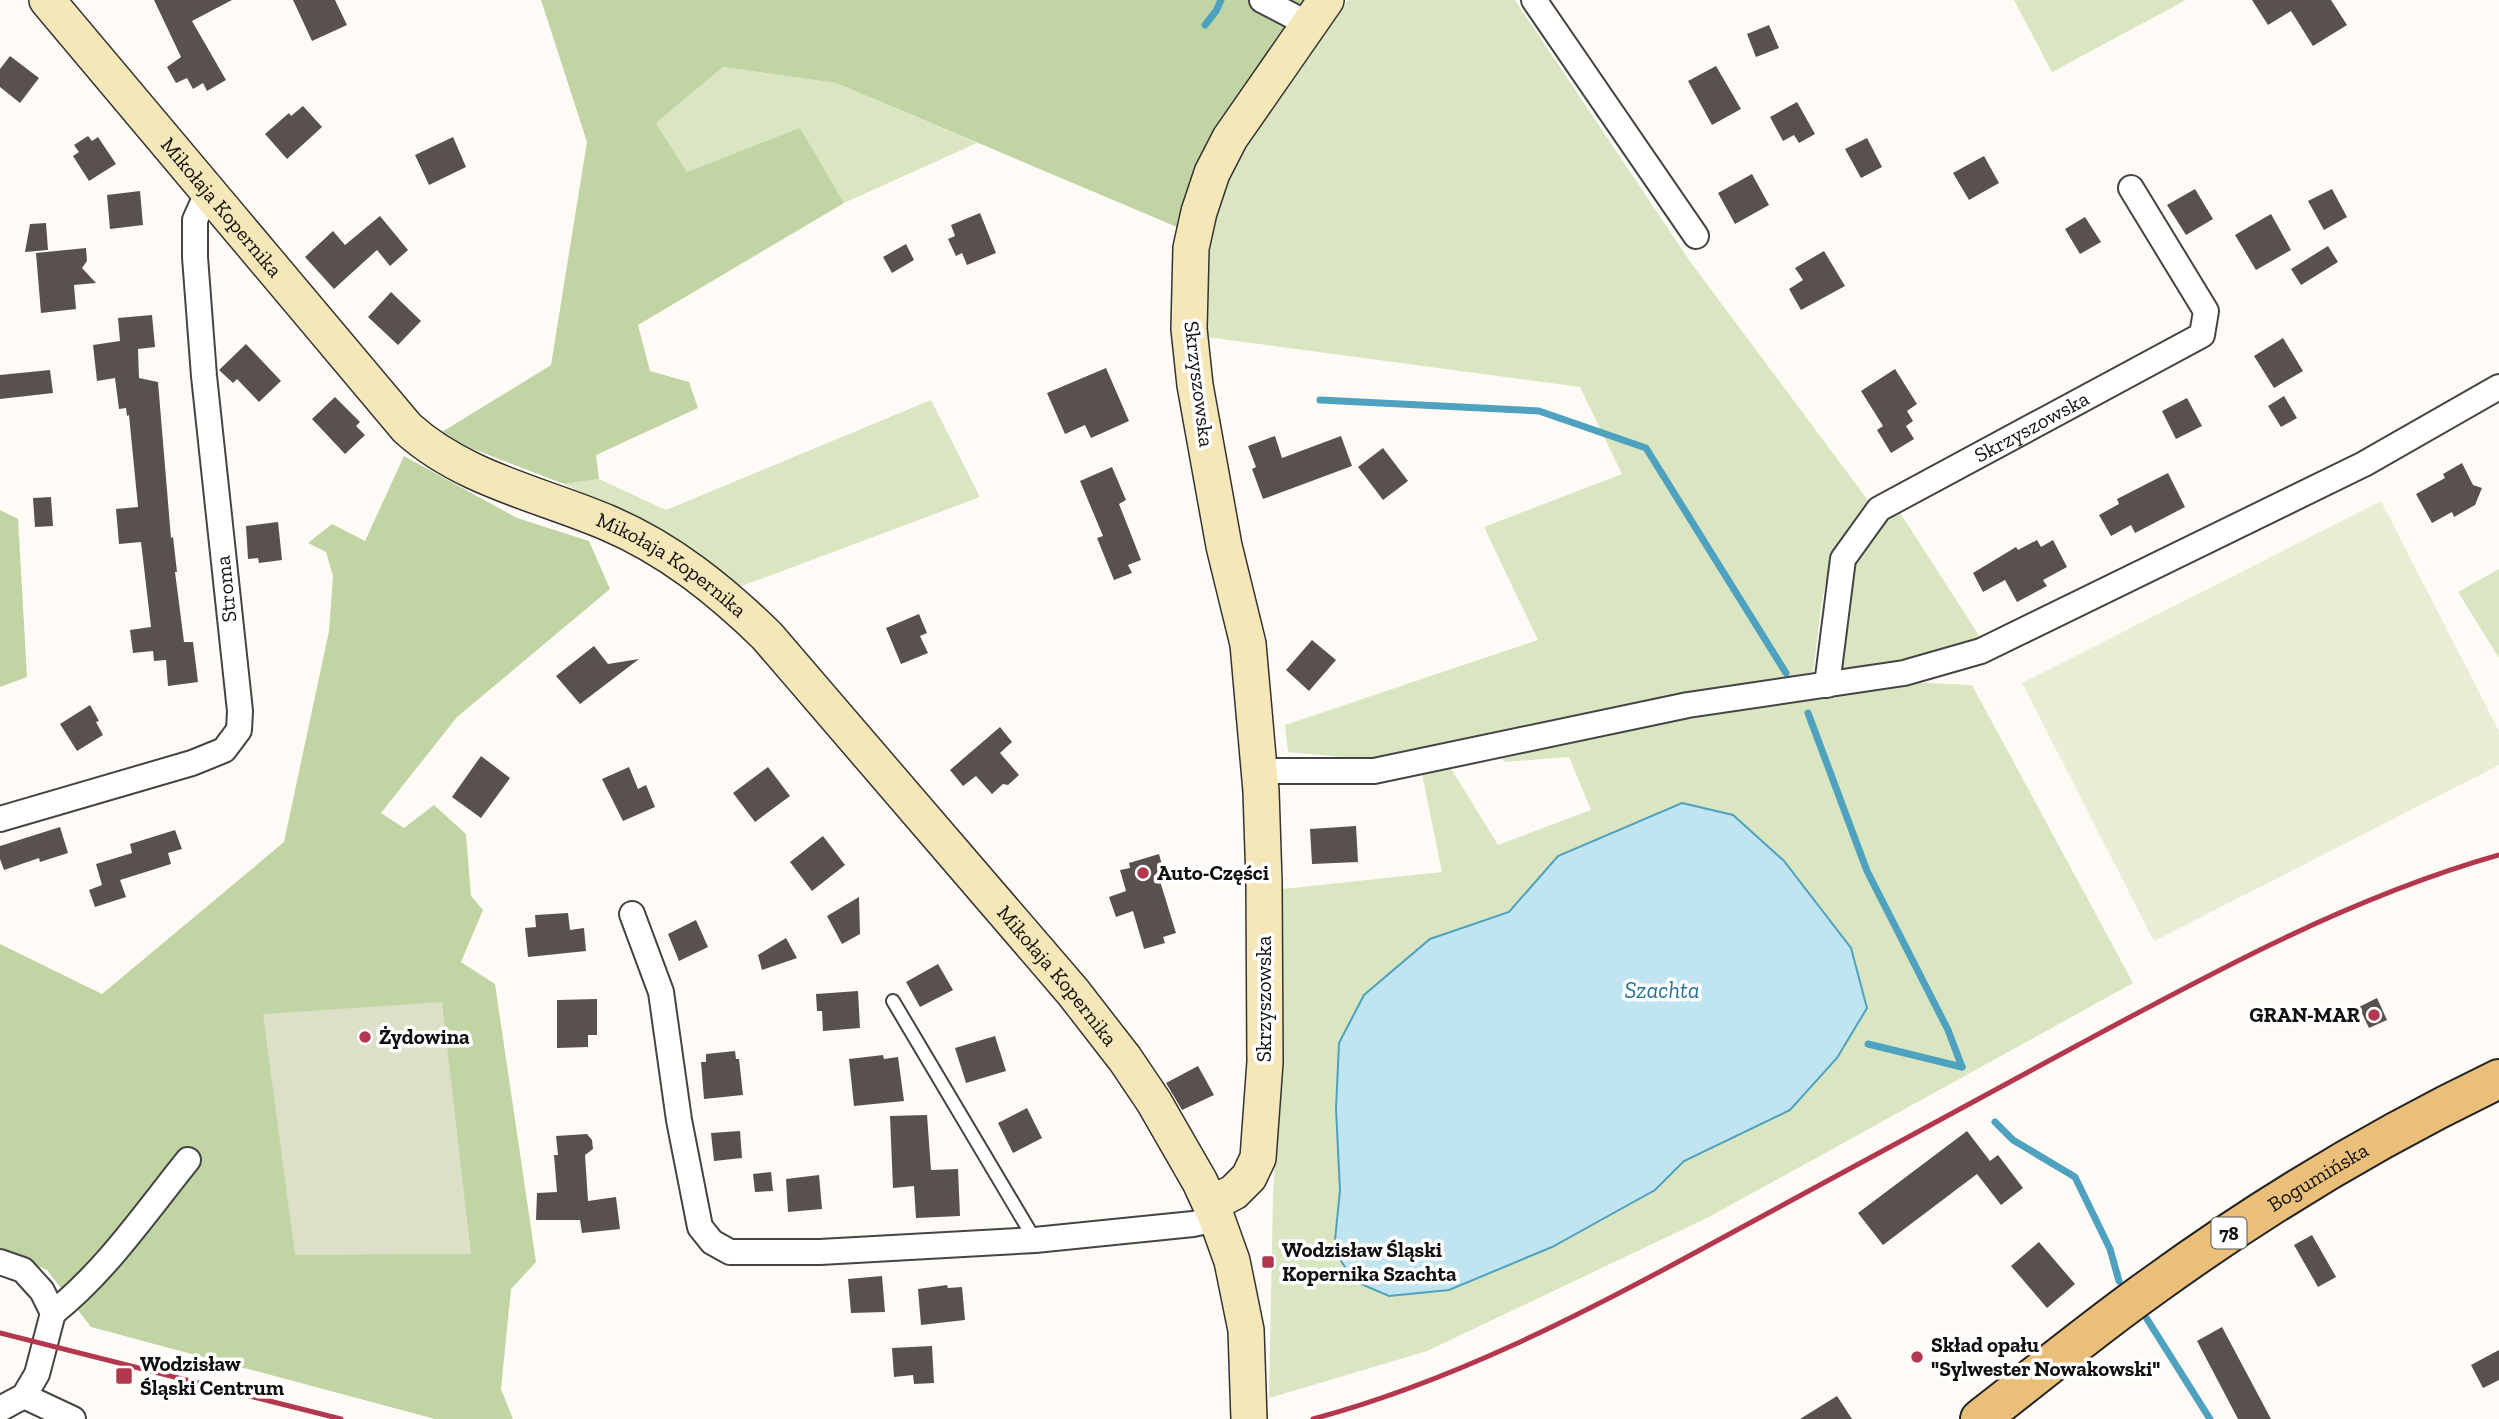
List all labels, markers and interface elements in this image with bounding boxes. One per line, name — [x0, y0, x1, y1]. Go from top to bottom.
street label: Mikołaja Kopernika — [156, 132, 288, 282]
street label: Skrzyszowska — [1179, 320, 1220, 448]
street label: Skrzyszowska — [1970, 385, 2093, 467]
street label: Mikołaja Kopernika — [593, 507, 752, 622]
street label: Stroma — [210, 555, 241, 624]
place label: Auto-Części — [1157, 860, 1269, 885]
marker: Auto-Części — [1135, 865, 1151, 881]
street label: Mikołaja Kopernika — [992, 900, 1123, 1051]
street label: Skrzyszowska — [1251, 936, 1276, 1062]
water label: Szachta — [1624, 976, 1700, 1004]
place label: GRAN-MAR — [2249, 1002, 2361, 1027]
marker: GRAN-MAR — [2366, 1007, 2382, 1023]
place label: Żydowina — [379, 1024, 470, 1049]
marker: Żydowina — [357, 1029, 373, 1045]
street label: Bogumińska — [2263, 1137, 2373, 1217]
road number: 78 — [2212, 1218, 2246, 1248]
place label: Wodzisław Śląski Kopernika Szachta — [1282, 1237, 1457, 1286]
marker: Wodzisław Śląski Kopernika Szachta — [1260, 1254, 1276, 1270]
place label: Skład opału "Sylwester Nowakowski" — [1931, 1332, 2160, 1381]
marker: Skład opału "Sylwester Nowakowski" — [1909, 1349, 1925, 1365]
place label: Wodzisław Śląski Centrum — [140, 1351, 285, 1400]
marker: Wodzisław Śląski Centrum — [114, 1366, 134, 1386]

